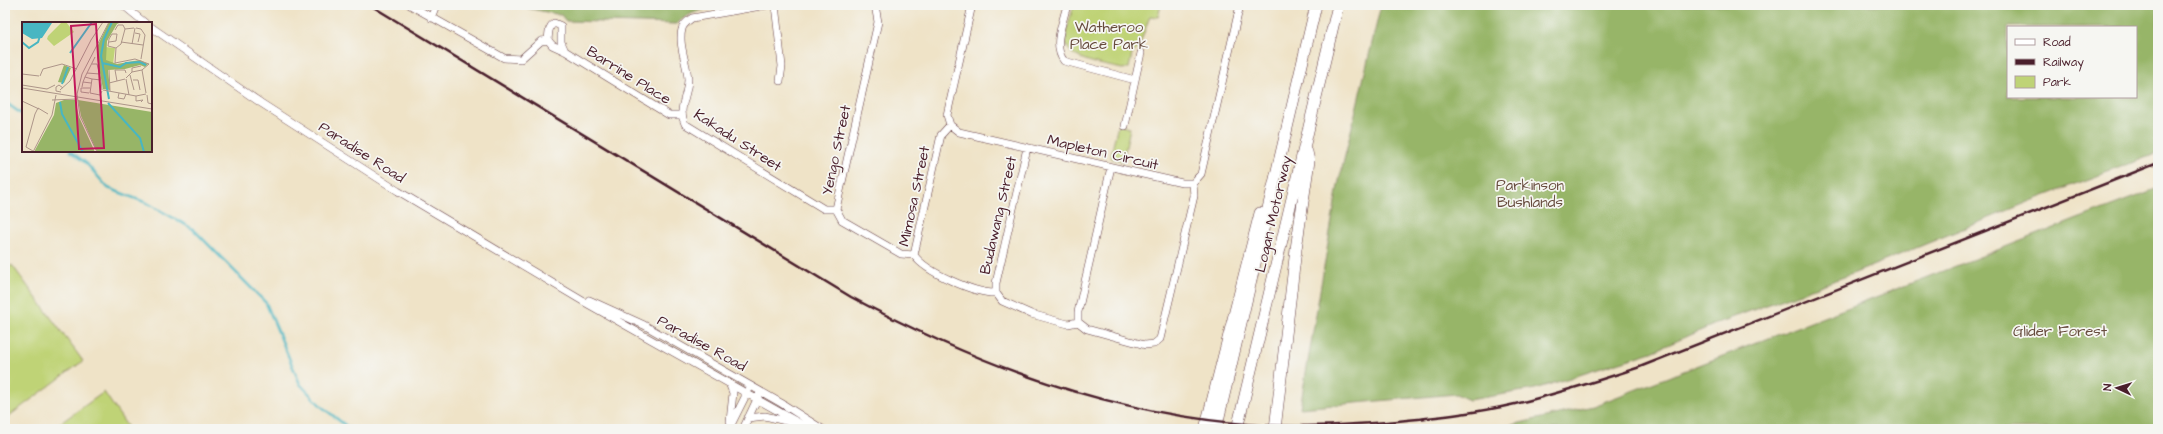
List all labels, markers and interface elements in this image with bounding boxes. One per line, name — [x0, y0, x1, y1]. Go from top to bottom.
park label: Watheroo Place Park — [1070, 17, 1148, 55]
inset map — [22, 22, 152, 152]
legend — [2007, 26, 2137, 98]
text: Road — [2043, 34, 2071, 51]
street label: Barrine Place — [583, 41, 675, 110]
text: Railway — [2043, 54, 2084, 72]
text: Park — [2043, 74, 2071, 91]
street label: Yengo Street — [817, 103, 857, 198]
street label: Kakadu Street — [690, 104, 786, 177]
street label: Paradise Road — [314, 117, 409, 188]
street label: Mapleton Circuit — [1045, 129, 1161, 175]
street label: Mimosa Street — [894, 144, 935, 248]
street label: Budawang Street — [975, 154, 1023, 277]
street label: Logan Motorway — [1250, 154, 1298, 275]
park label: Parkinson Bushlands — [1496, 175, 1564, 213]
street label: Paradise Road — [653, 310, 750, 377]
park label: Glider Forest — [2013, 321, 2107, 342]
north arrow — [2097, 368, 2137, 408]
text: N — [2100, 383, 2115, 391]

